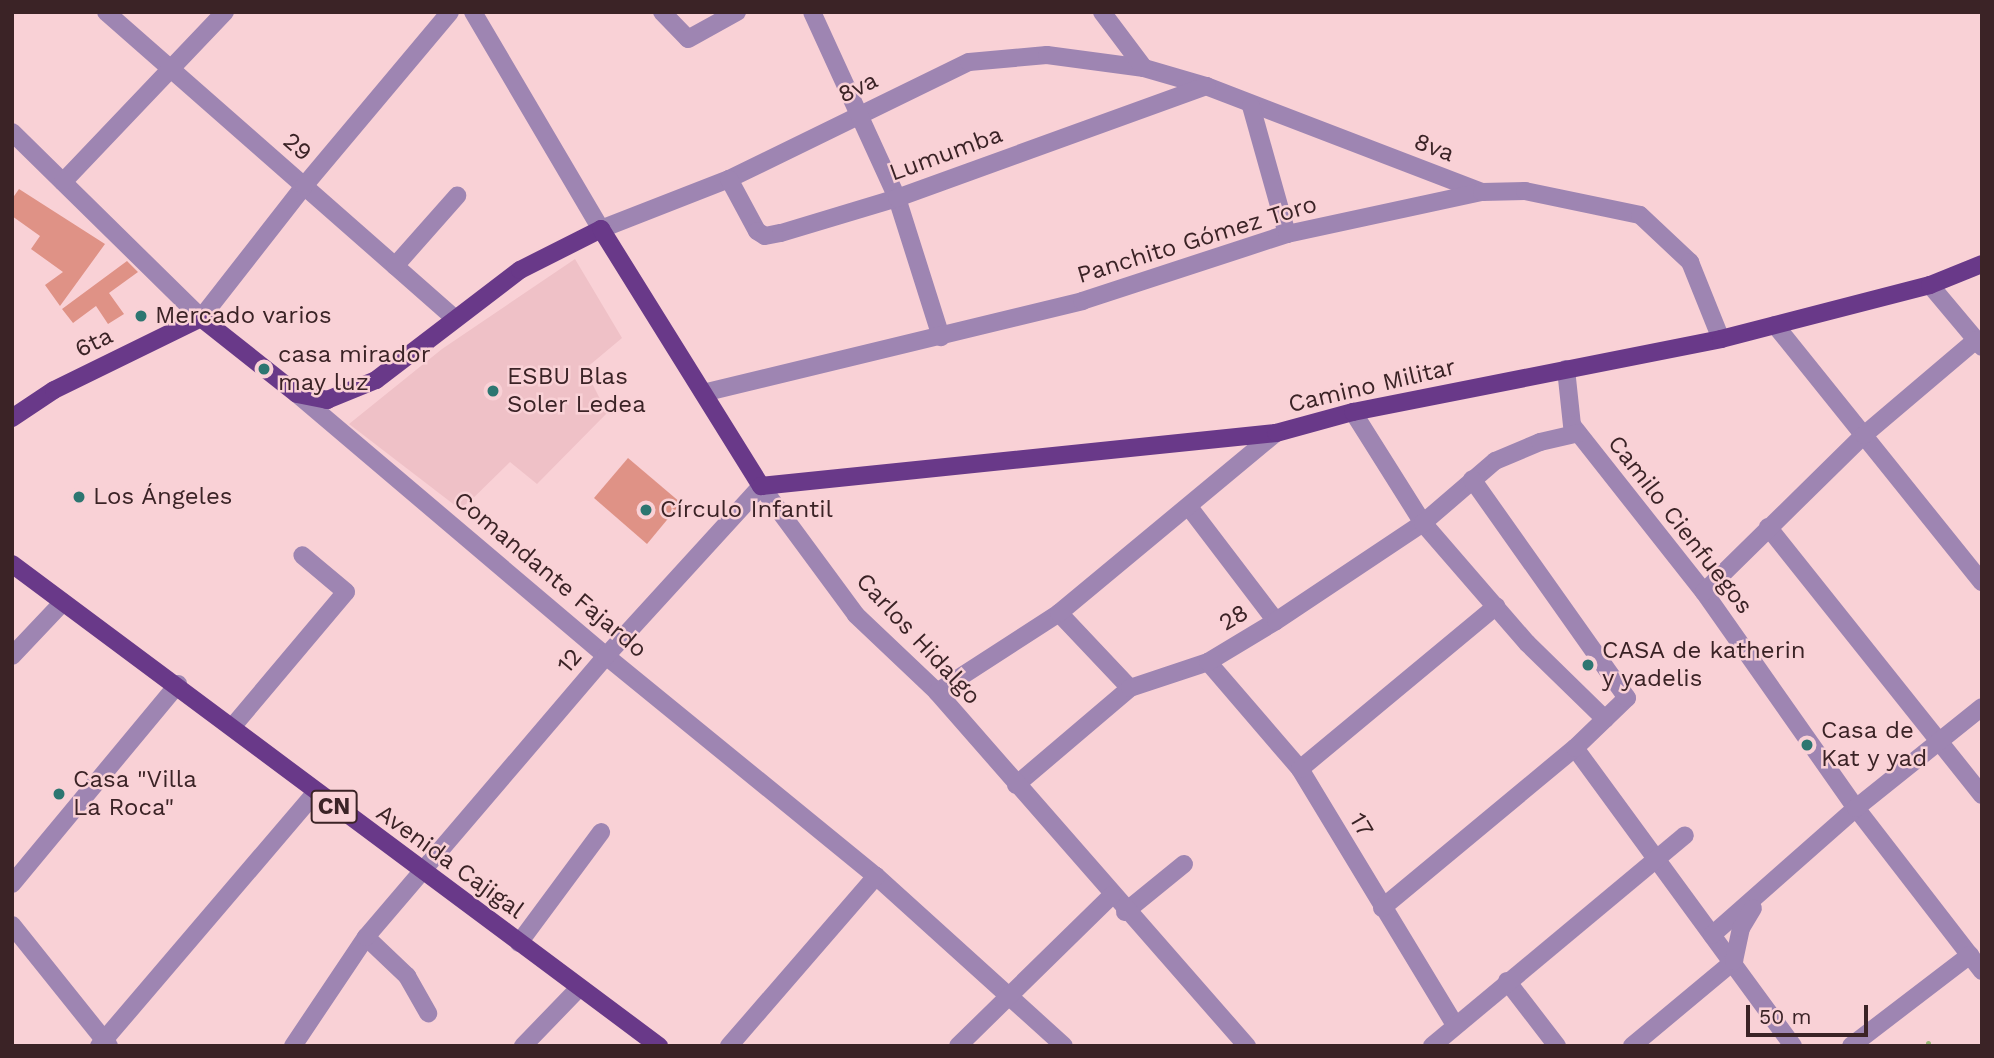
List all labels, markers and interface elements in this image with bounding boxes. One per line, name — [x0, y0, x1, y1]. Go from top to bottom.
street label: 8va — [833, 66, 883, 110]
street label: Lumumba — [886, 120, 1006, 188]
street label: 29 — [277, 127, 317, 167]
street label: 8va — [1410, 127, 1458, 169]
street label: Panchito Gómez Toro — [1073, 190, 1321, 290]
place label: Mercado varios — [155, 302, 332, 330]
marker: Mercado varios — [133, 308, 149, 324]
street label: 6ta — [71, 322, 117, 364]
place label: casa mirador may luz — [278, 341, 431, 397]
street label: Camino Militar — [1286, 353, 1458, 419]
marker: casa mirador may luz — [256, 361, 272, 377]
place label: ESBU Blas Soler Ledea — [507, 363, 646, 419]
marker: ESBU Blas Soler Ledea — [485, 383, 501, 399]
street label: Camilo Cienfuegos — [1601, 430, 1759, 620]
place label: Los Ángeles — [93, 483, 233, 511]
street label: Comandante Fajardo — [448, 486, 652, 664]
marker: Los Ángeles — [71, 489, 87, 505]
place label: Círculo Infantil — [660, 496, 833, 524]
marker: Círculo Infantil — [638, 502, 654, 518]
street label: Carlos Hidalgo — [850, 567, 986, 711]
street label: 28 — [1214, 598, 1254, 638]
place label: CASA de katherin y yadelis — [1602, 637, 1807, 693]
street label: 12 — [551, 643, 589, 679]
marker: CASA de katherin y yadelis — [1580, 657, 1596, 673]
place label: Casa de Kat y yad — [1821, 717, 1929, 773]
marker: Casa de Kat y yad — [1799, 737, 1815, 753]
place label: Casa "Villa La Roca" — [73, 766, 197, 822]
marker: Casa "Villa La Roca" — [51, 786, 67, 802]
road number: CN — [310, 788, 358, 827]
street label: Avenida Cajigal — [370, 799, 530, 925]
street label: 17 — [1343, 808, 1379, 842]
scale bar — [1749, 992, 1871, 1036]
text: 50 m — [1759, 1004, 1811, 1029]

